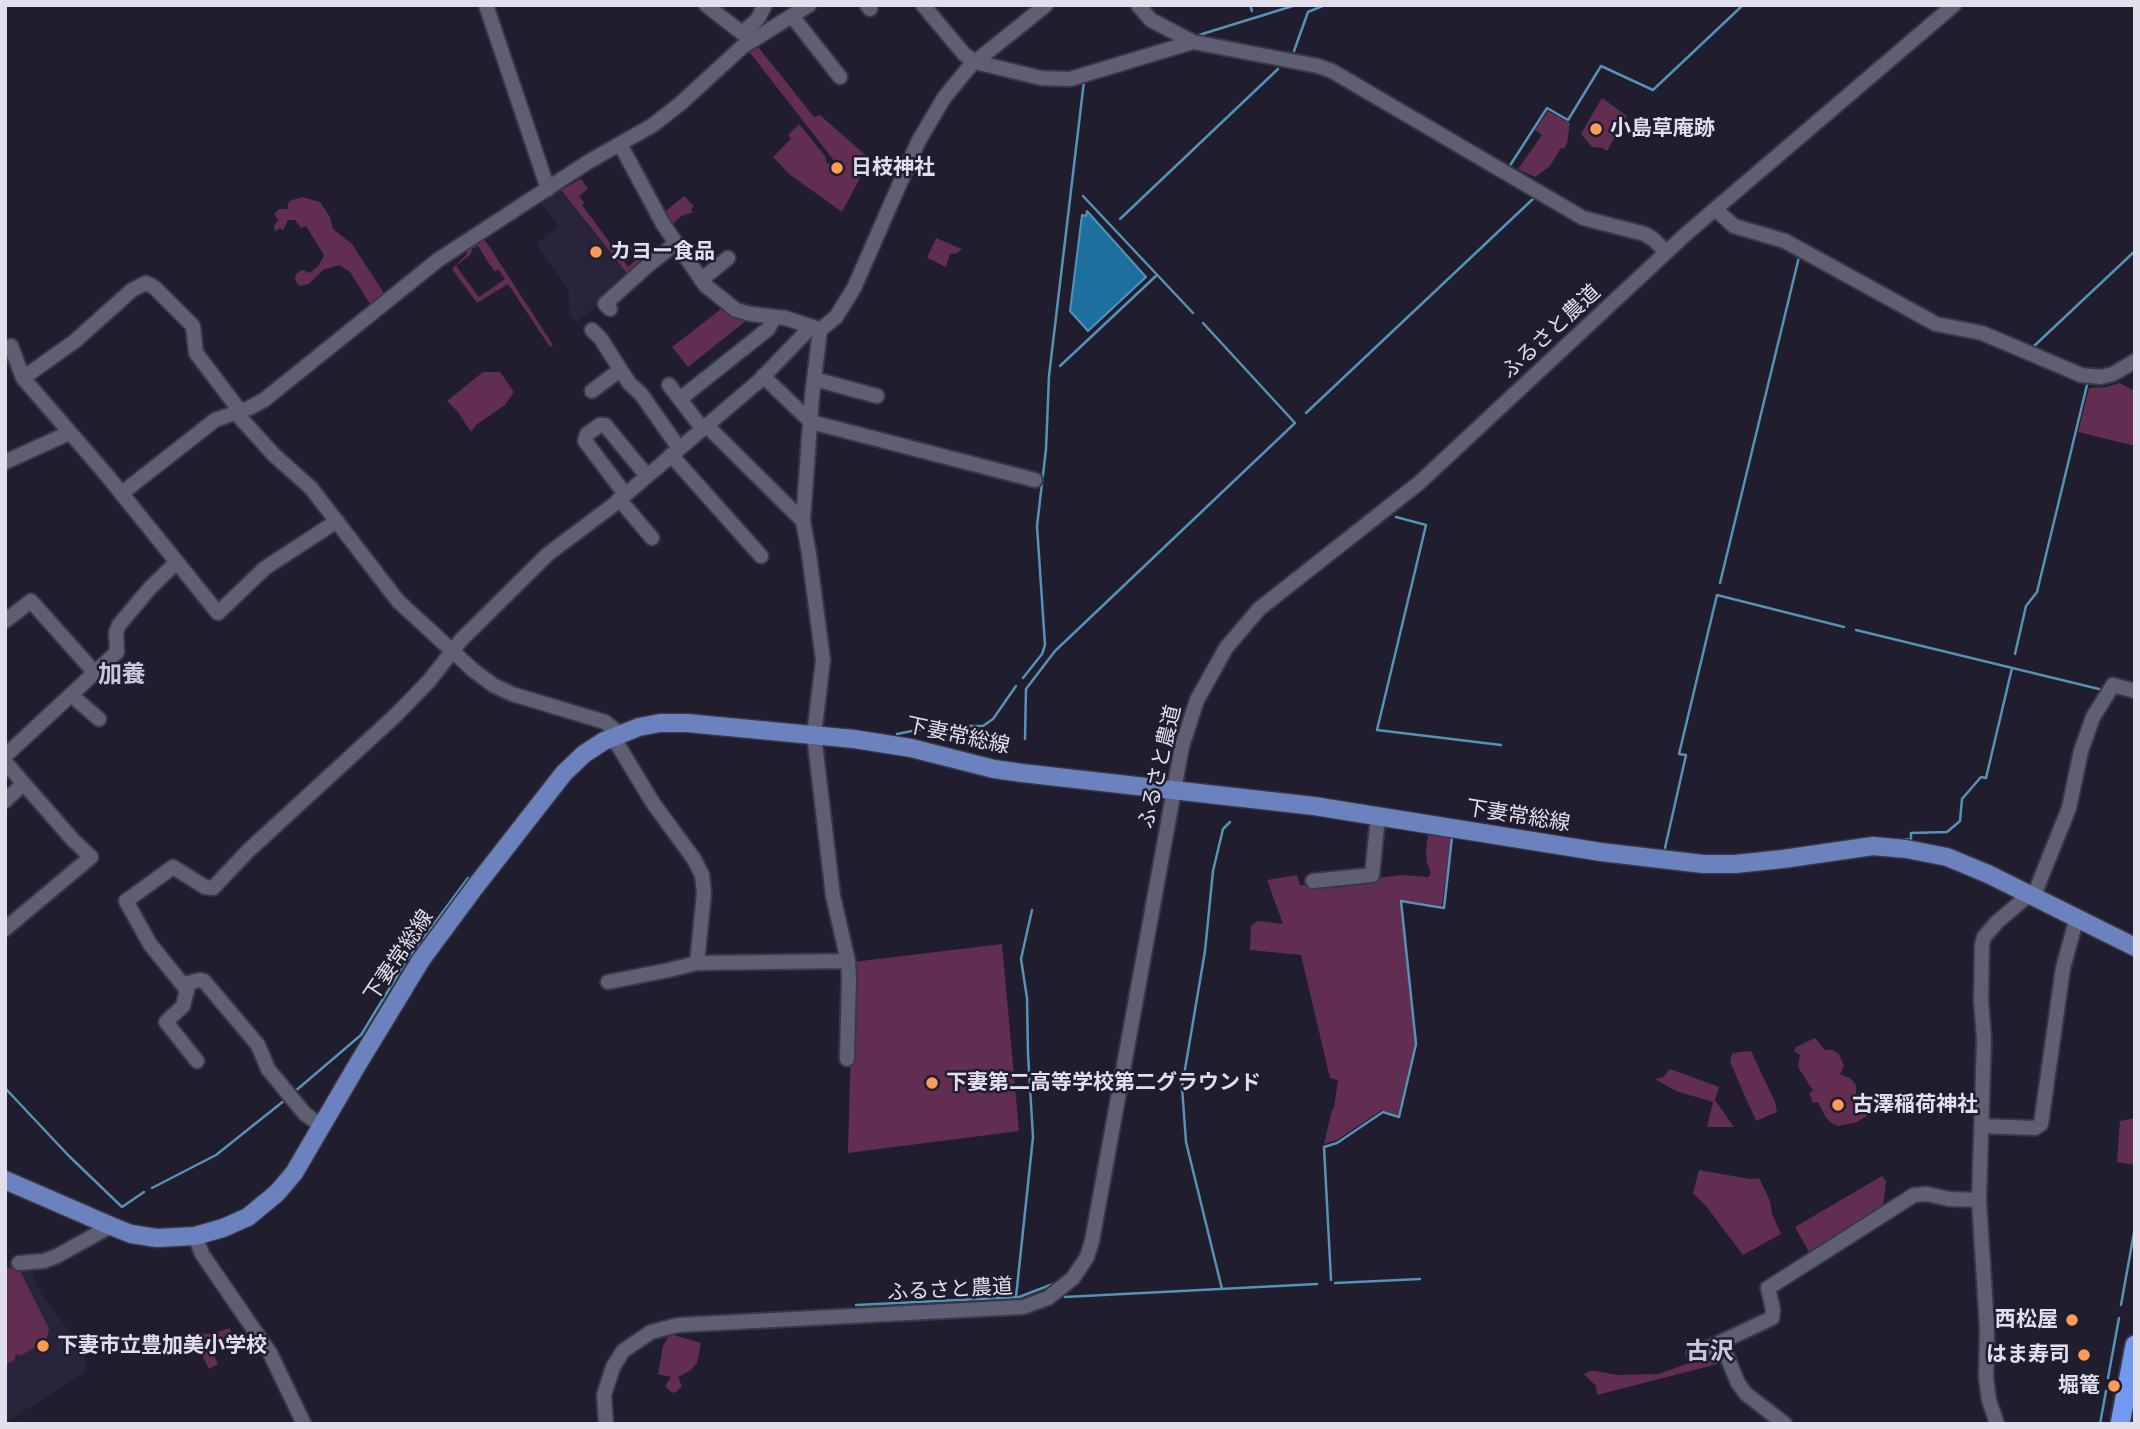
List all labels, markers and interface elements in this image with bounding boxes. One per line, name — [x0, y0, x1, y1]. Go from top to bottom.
place label: 小島草庵跡 — [1610, 116, 1715, 142]
marker: 小島草庵跡 — [1588, 121, 1604, 137]
place label: 日枝神社 — [851, 155, 935, 181]
marker: 日枝神社 — [829, 160, 845, 176]
place label: カヨー食品 — [610, 239, 715, 265]
marker: カヨー食品 — [588, 244, 604, 260]
street label: ふるさと農道 — [1496, 280, 1606, 384]
district label: 加養 — [98, 661, 146, 689]
street label: ふるさと農道 — [1134, 703, 1186, 831]
street label: 下妻常総線 — [904, 713, 1012, 759]
street label: 下妻常総線 — [1464, 795, 1572, 837]
street label: 下妻常総線 — [359, 905, 439, 1007]
place label: 下妻第二高等学校第二グラウンド — [946, 1070, 1261, 1096]
marker: 下妻第二高等学校第二グラウンド — [924, 1075, 940, 1091]
place label: 古澤稲荷神社 — [1852, 1092, 1978, 1118]
marker: 古澤稲荷神社 — [1830, 1097, 1846, 1113]
street label: ふるさと農道 — [886, 1274, 1014, 1306]
place label: 西松屋 — [1995, 1307, 2058, 1333]
marker: 西松屋 — [2064, 1312, 2080, 1328]
place label: 下妻市立豊加美小学校 — [57, 1333, 267, 1359]
marker: 下妻市立豊加美小学校 — [35, 1338, 51, 1354]
district label: 古沢 — [1686, 1338, 1734, 1366]
place label: はま寿司 — [1986, 1342, 2070, 1368]
marker: はま寿司 — [2076, 1347, 2092, 1363]
place label: 堀篭 — [2058, 1373, 2100, 1399]
marker: 堀篭 — [2106, 1378, 2122, 1394]

